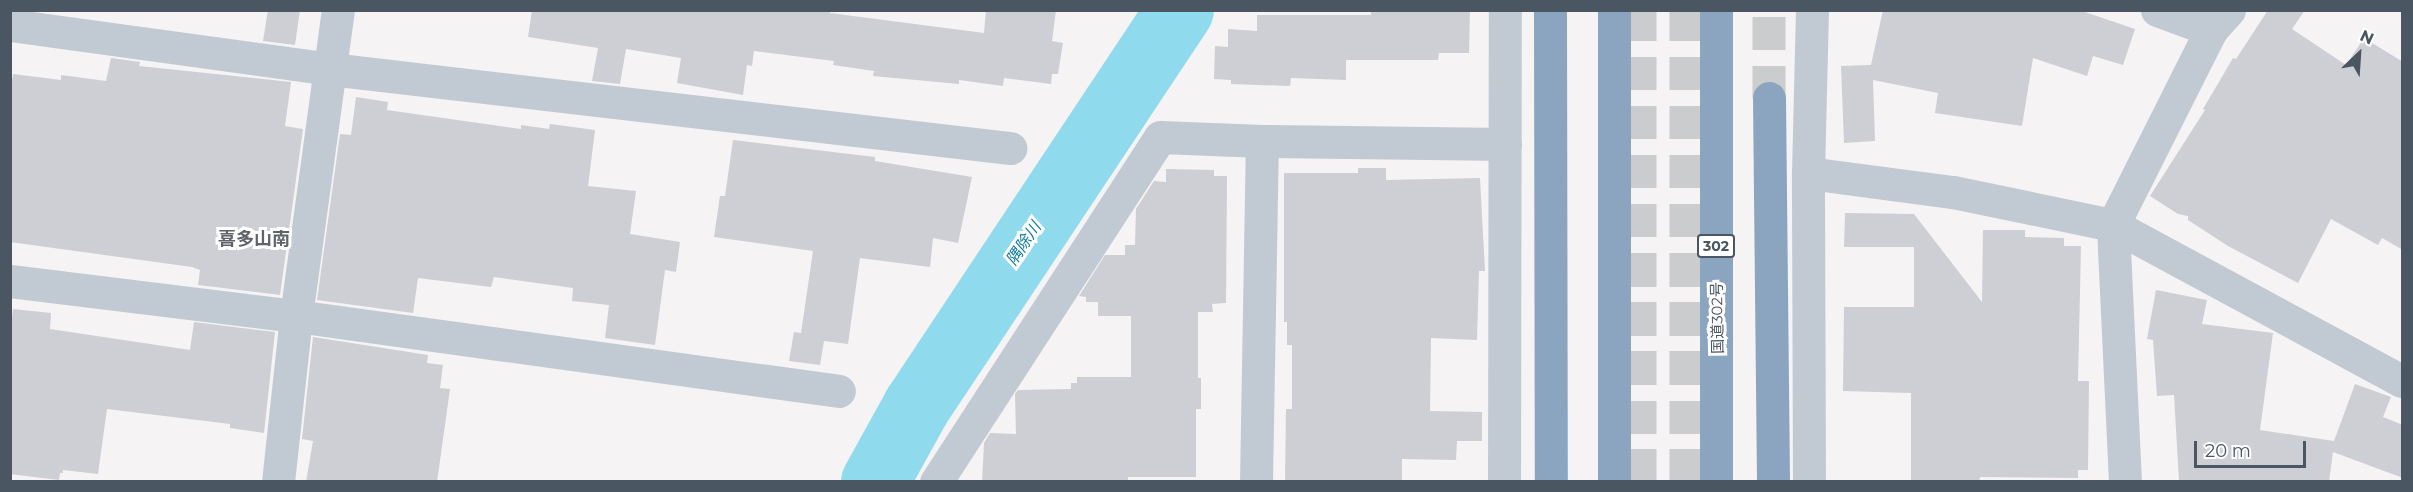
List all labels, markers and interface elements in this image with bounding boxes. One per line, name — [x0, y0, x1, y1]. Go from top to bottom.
north arrow — [2329, 24, 2389, 84]
text: N — [2357, 26, 2377, 49]
water label: 隅除川 — [1003, 219, 1045, 269]
district label: 喜多山南 — [218, 228, 290, 250]
road number: 302 — [1696, 235, 1736, 257]
street label: 国道302号 — [1707, 282, 1727, 354]
scale bar — [2197, 429, 2310, 467]
text: 20 m — [2205, 440, 2251, 462]

